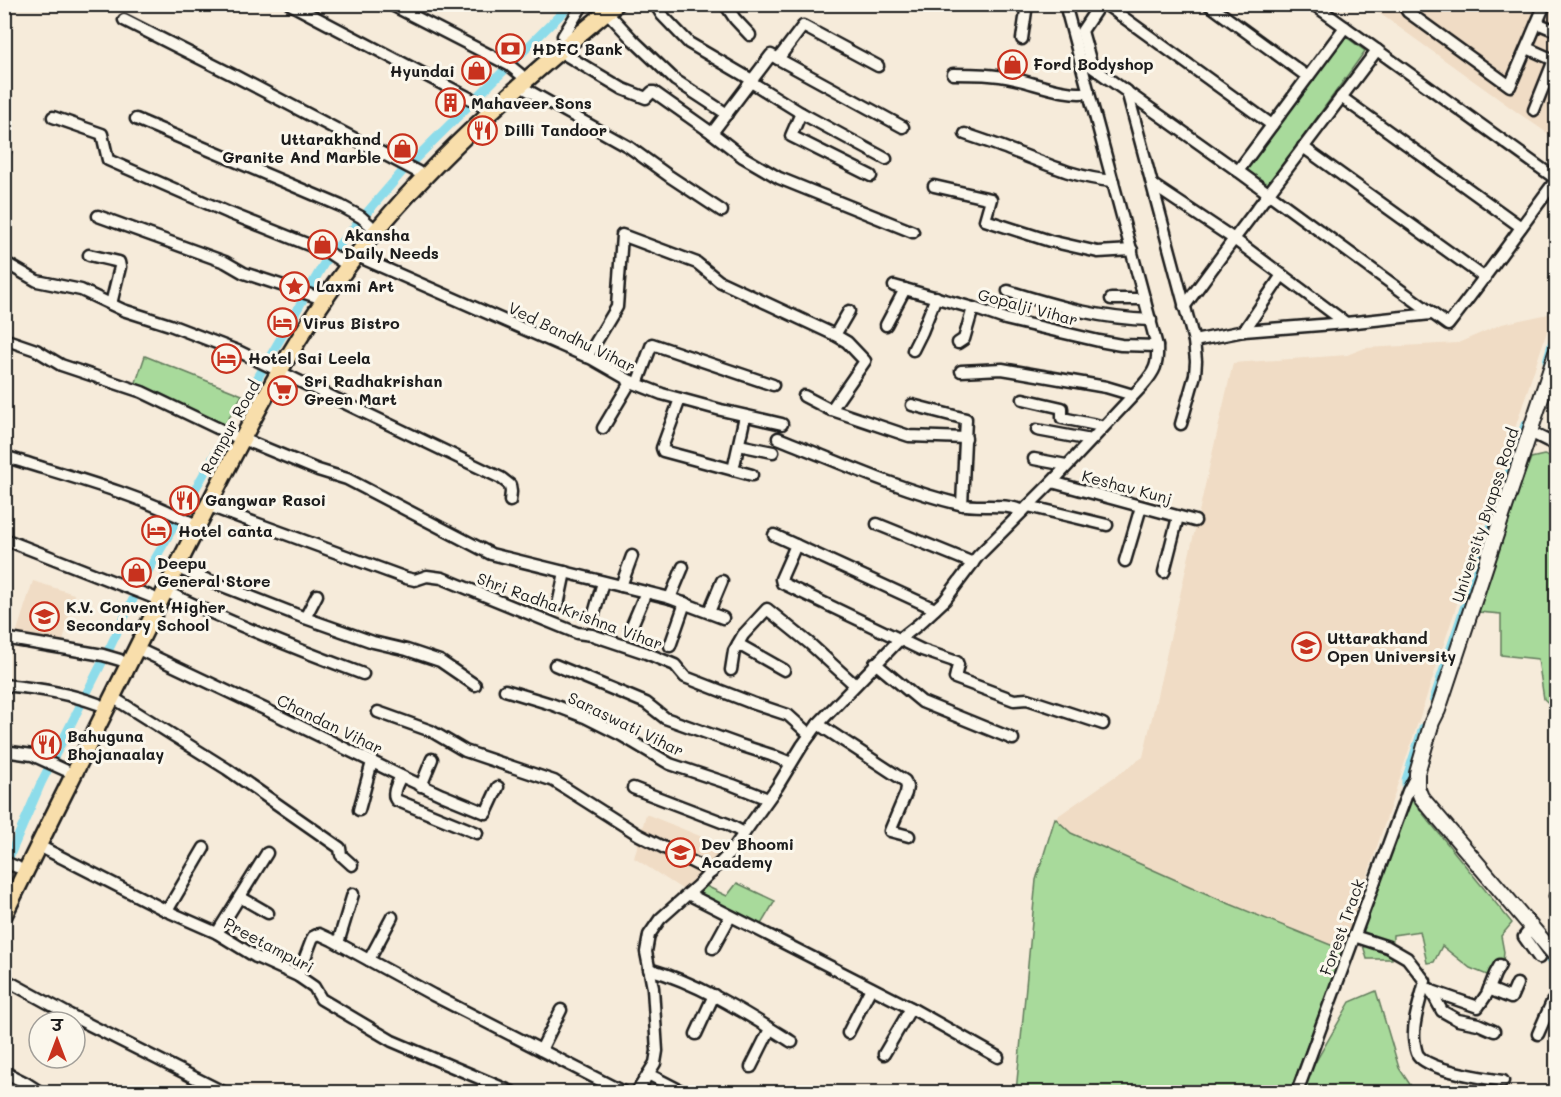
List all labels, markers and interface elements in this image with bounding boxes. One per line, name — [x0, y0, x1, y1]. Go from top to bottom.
bank icon: HDFC Bank — [495, 33, 527, 65]
place label: HDFC Bank — [532, 38, 623, 59]
shop icon: Ford Bodyshop — [996, 48, 1028, 80]
place label: Ford Bodyshop — [1033, 53, 1154, 74]
shop icon: Hyundai — [460, 55, 492, 87]
place label: Hyundai — [390, 60, 455, 81]
building icon: Mahaveer Sons — [434, 87, 466, 119]
place label: Mahaveer Sons — [471, 92, 592, 113]
restaurant icon: Dilli Tandoor — [467, 114, 499, 146]
place label: Dilli Tandoor — [504, 119, 607, 140]
place label: Uttarakhand Granite And Marble — [222, 128, 381, 167]
shop icon: Uttarakhand Granite And Marble — [386, 132, 418, 164]
place label: Akansha Daily Needs — [344, 224, 439, 263]
shop icon: Akansha Daily Needs — [307, 228, 339, 260]
place icon: Laxmi Art — [279, 270, 311, 302]
place label: Laxmi Art — [316, 275, 394, 296]
street label: Gopalji Vihar — [976, 283, 1081, 330]
street label: Ved Bandhu Vihar — [505, 297, 640, 377]
hotel icon: Virus Bistro — [266, 307, 298, 339]
place label: Virus Bistro — [303, 312, 400, 333]
hotel icon: Hotel Sai Leela — [211, 342, 243, 374]
place label: Hotel Sai Leela — [248, 347, 371, 368]
place label: Sri Radhakrishan Green Mart — [304, 370, 442, 409]
supermarket icon: Sri Radhakrishan Green Mart — [267, 374, 299, 406]
street label: Rampur Road — [195, 376, 264, 478]
street label: University Byapss Road — [1446, 425, 1523, 605]
street label: Keshav Kunj — [1080, 464, 1175, 509]
restaurant icon: Gangwar Rasoi — [168, 484, 200, 516]
place label: Gangwar Rasoi — [205, 489, 326, 510]
hotel icon: Hotel canta — [141, 515, 173, 547]
place label: Hotel canta — [178, 520, 273, 541]
place label: Deepu General Store — [157, 552, 271, 591]
shop icon: Deepu General Store — [120, 556, 152, 588]
street label: Shri Radha Krishna Vihar — [474, 567, 666, 654]
place label: K.V. Convent Higher Secondary School — [66, 596, 226, 635]
school or university icon: K.V. Convent Higher Secondary School — [29, 600, 61, 632]
place label: Uttarakhand Open University — [1327, 627, 1457, 666]
school or university icon: Uttarakhand Open University — [1290, 631, 1322, 663]
street label: Saraswati Vihar — [565, 686, 688, 761]
street label: Chandan Vihar — [274, 689, 387, 758]
place label: Bahuguna Bhojanaalay — [67, 725, 165, 764]
restaurant icon: Bahuguna Bhojanaalay — [30, 729, 62, 761]
place label: Dev Bhoomi Academy — [701, 833, 794, 872]
school or university icon: Dev Bhoomi Academy — [664, 837, 696, 869]
street label: Forest Track — [1314, 876, 1369, 978]
street label: Preetampuri — [221, 912, 318, 977]
north arrow — [27, 1010, 87, 1070]
text: उ — [50, 1014, 64, 1035]

